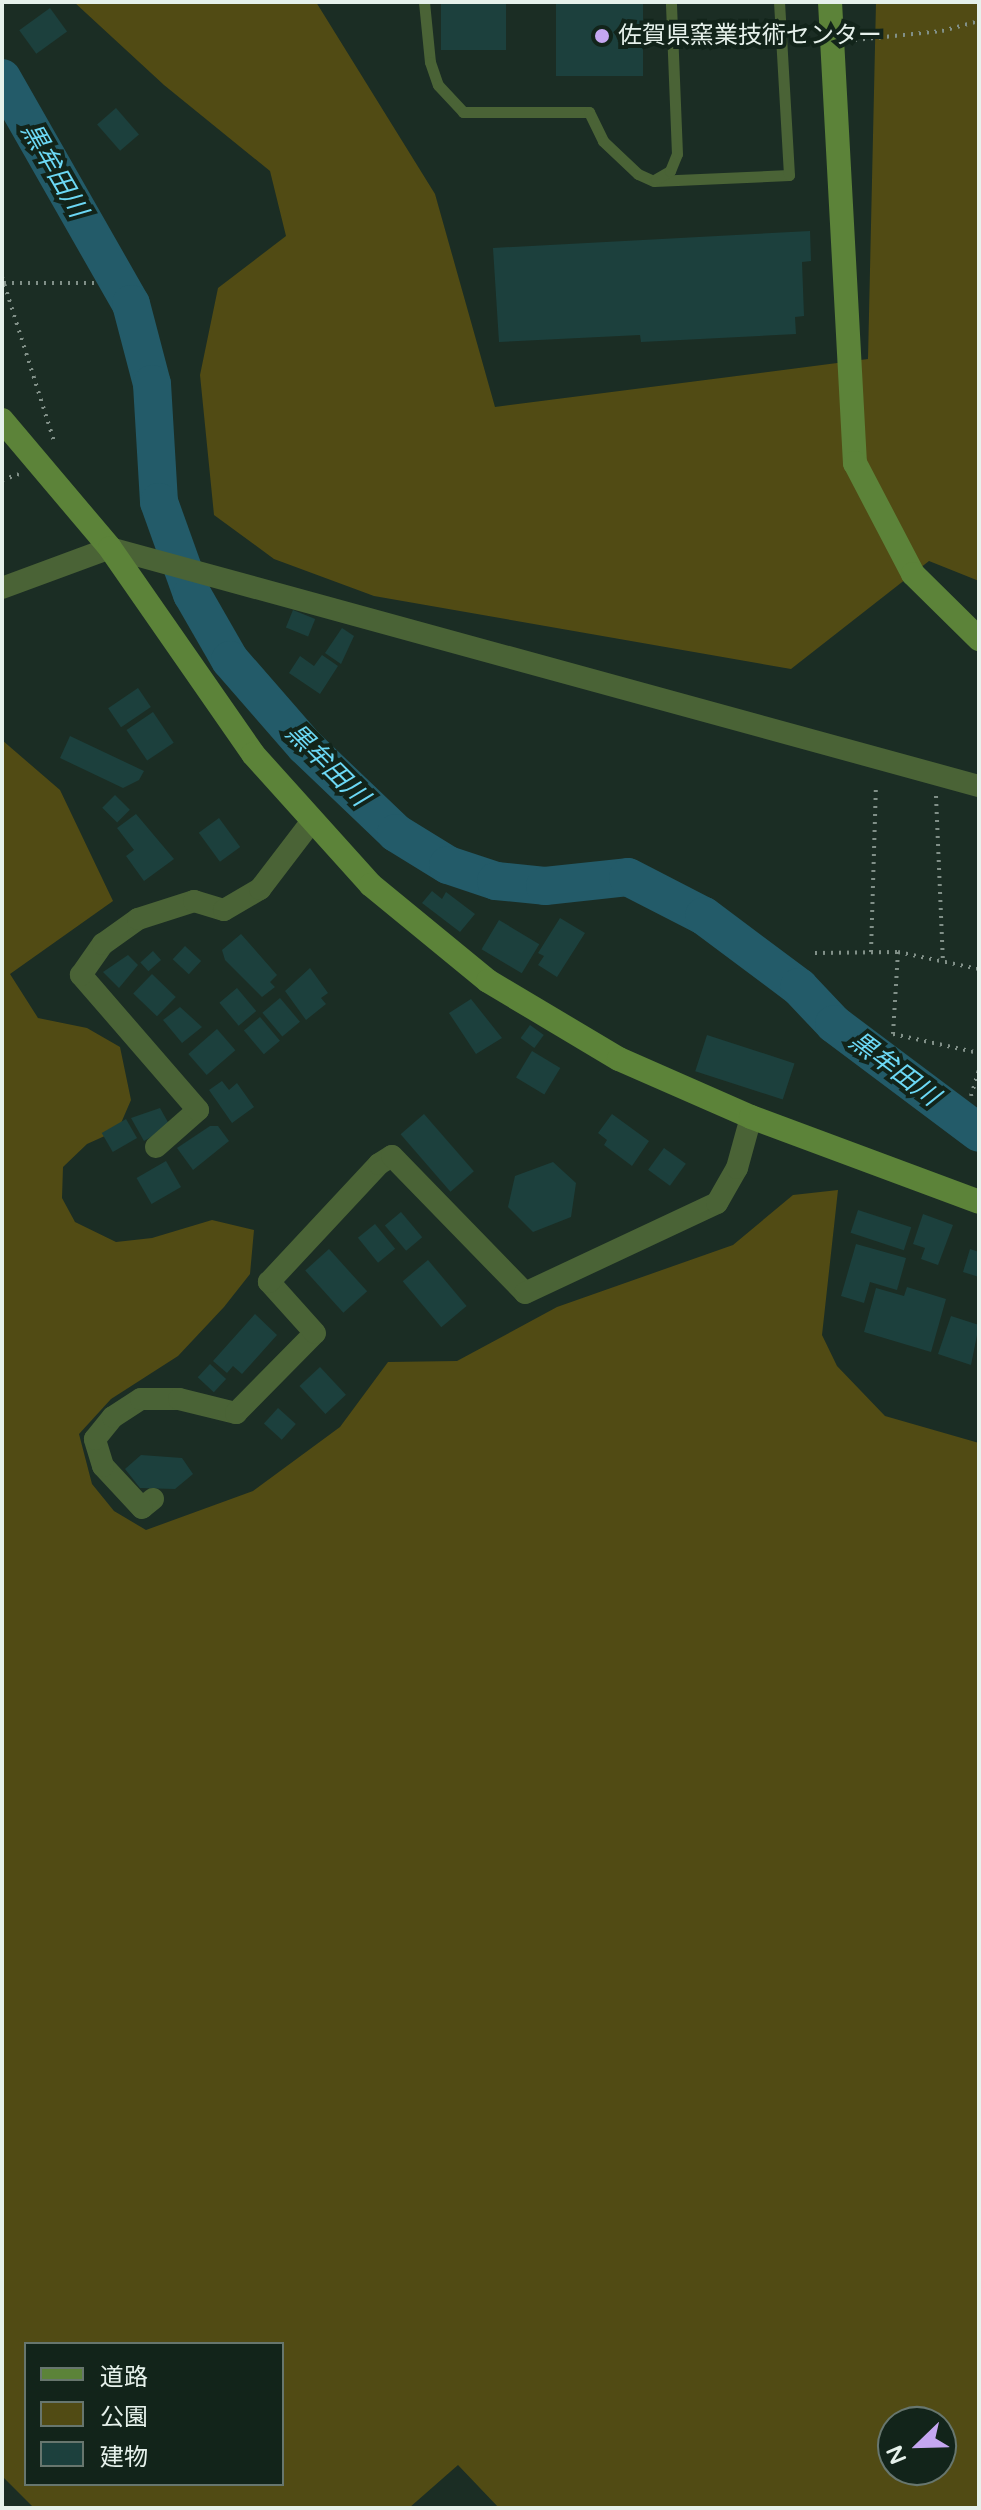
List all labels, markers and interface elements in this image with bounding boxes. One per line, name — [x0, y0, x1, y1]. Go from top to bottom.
place label: 佐賀県窯業技術センター — [618, 22, 882, 50]
marker: 佐賀県窯業技術センター — [593, 27, 611, 45]
water label: 黒牟田川 — [14, 117, 94, 223]
water label: 黒牟田川 — [279, 717, 375, 813]
water label: 黒牟田川 — [843, 1025, 945, 1113]
legend — [24, 2342, 284, 2486]
text: 道路 — [100, 2363, 148, 2392]
text: 公園 — [100, 2403, 148, 2432]
north arrow — [877, 2406, 957, 2486]
text: N — [881, 2441, 912, 2468]
text: 建物 — [100, 2443, 148, 2472]

